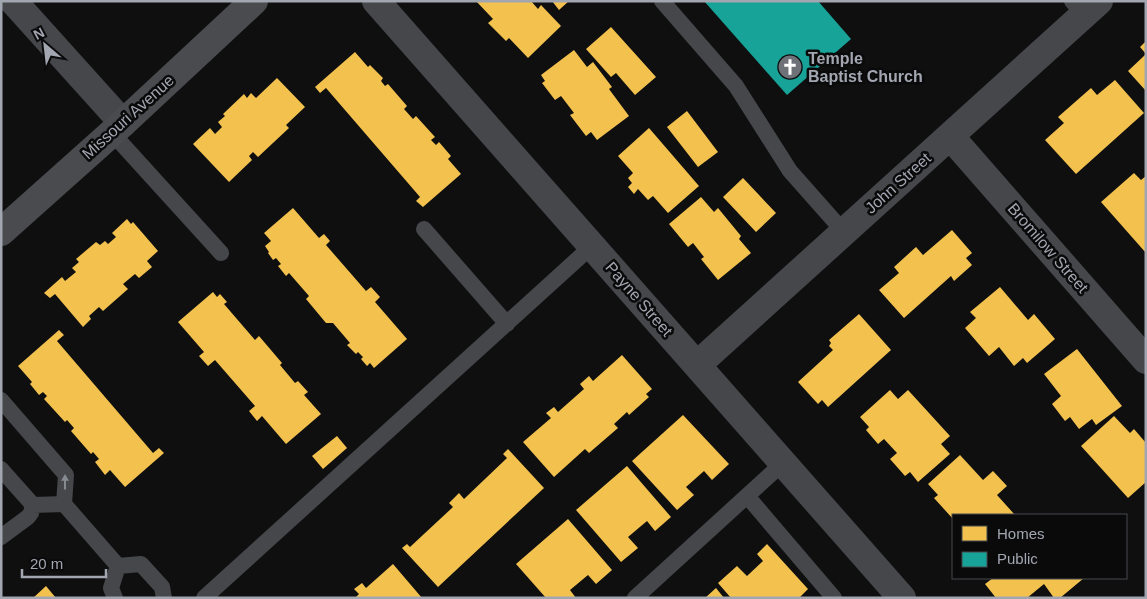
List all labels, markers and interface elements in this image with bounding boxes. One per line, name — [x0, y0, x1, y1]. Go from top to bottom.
north arrow — [20, 20, 70, 70]
text: N — [31, 24, 47, 43]
place label: Temple Baptist Church — [808, 50, 923, 85]
church icon: Temple Baptist Church — [777, 54, 803, 80]
street label: Missouri Avenue — [79, 71, 177, 162]
street label: John Street — [862, 149, 935, 217]
street label: Bromilow Street — [1005, 200, 1092, 297]
street label: Payne Street — [602, 259, 676, 340]
one-way arrow — [61, 474, 69, 490]
legend — [952, 514, 1127, 579]
text: Homes — [997, 525, 1045, 542]
scale bar — [22, 546, 106, 578]
text: Public — [997, 550, 1038, 567]
text: 20 m — [30, 555, 63, 572]

